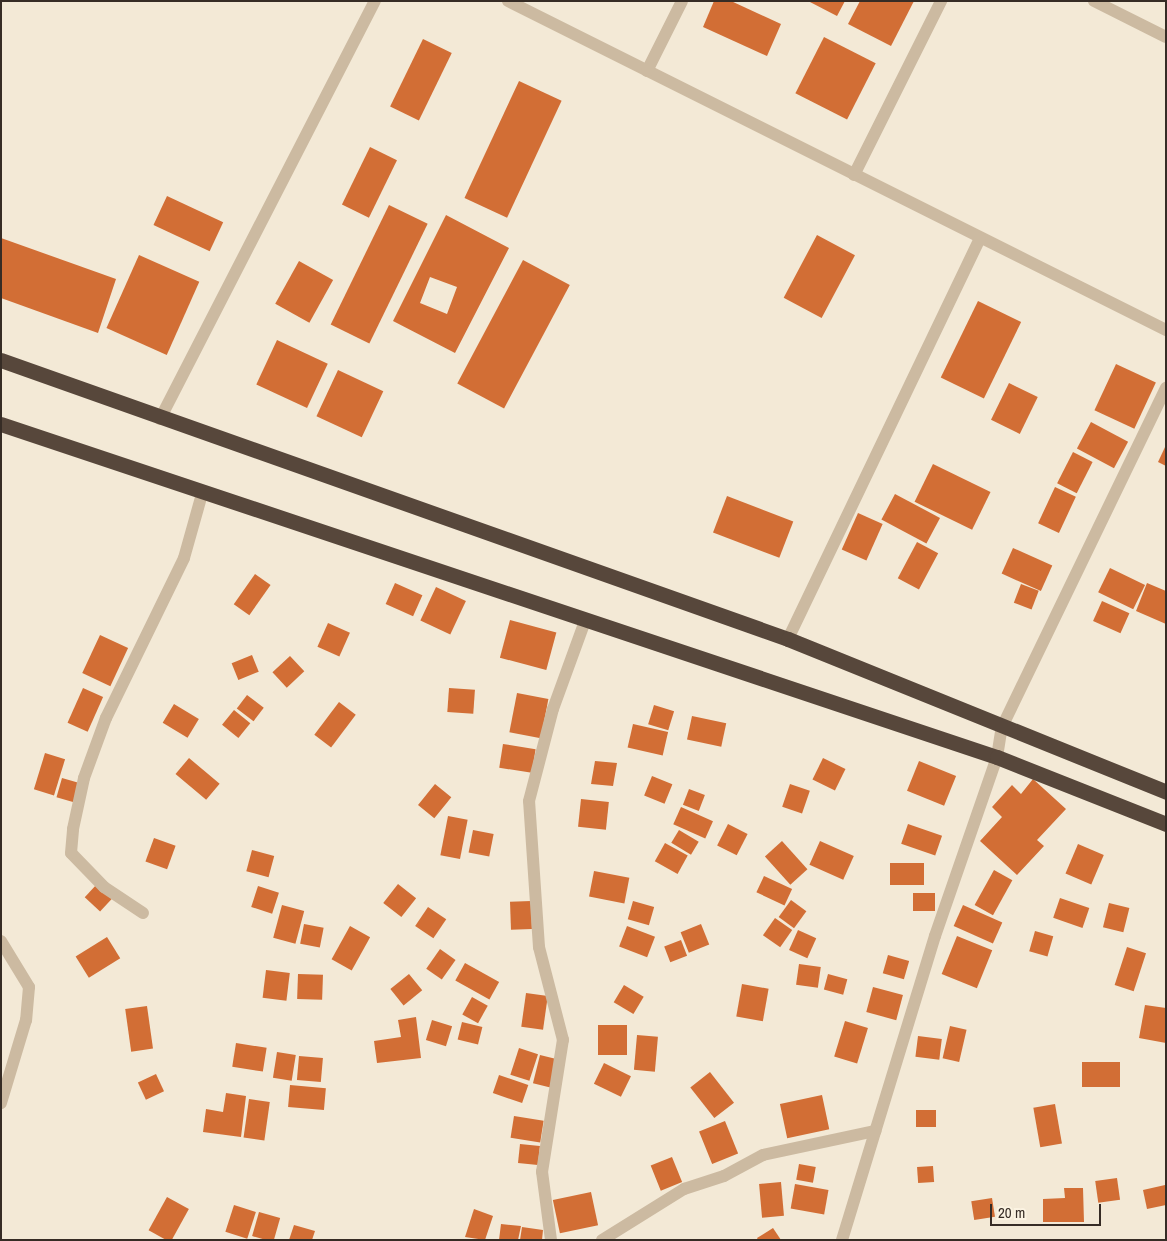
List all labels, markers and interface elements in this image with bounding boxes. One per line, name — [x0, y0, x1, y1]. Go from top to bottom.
scale bar — [992, 1194, 1103, 1226]
text: 20 m — [998, 1202, 1025, 1223]

